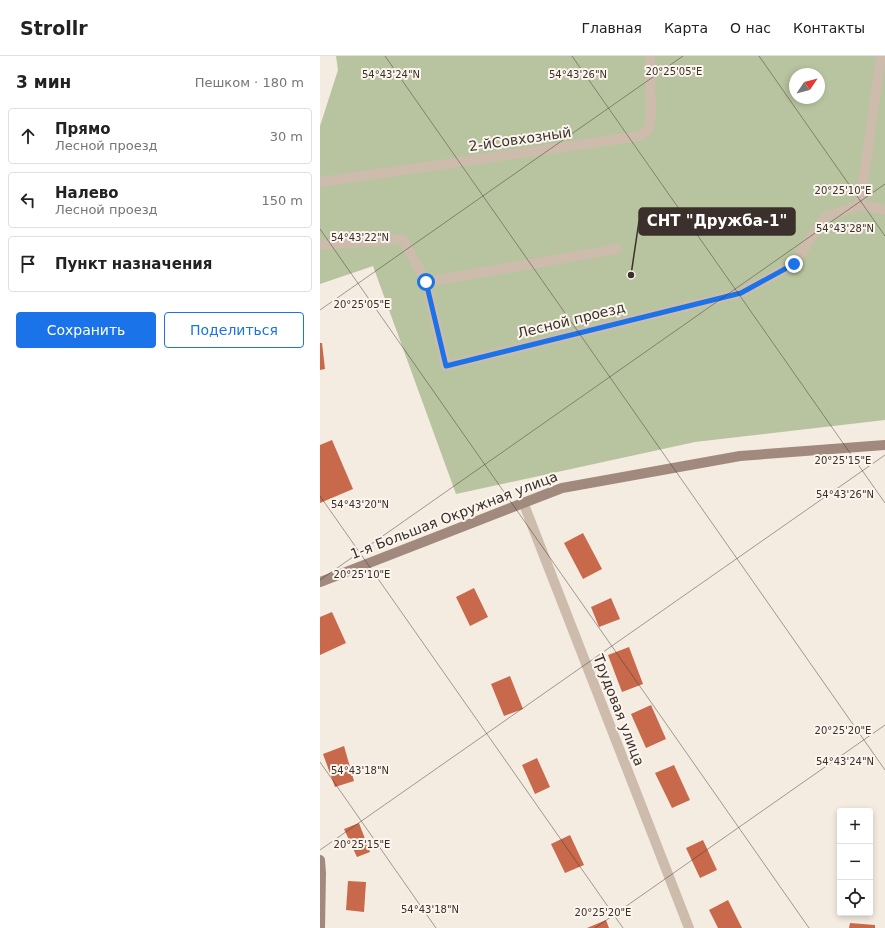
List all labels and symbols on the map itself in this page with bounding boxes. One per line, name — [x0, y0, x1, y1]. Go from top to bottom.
text: 20°25'05"E — [646, 66, 702, 77]
north arrow — [789, 68, 825, 104]
text: 54°43'24"N — [362, 69, 420, 80]
text: 54°43'26"N — [549, 69, 607, 80]
street label: 2-йСовхозный — [468, 124, 572, 154]
text: 20°25'10"E — [815, 185, 871, 196]
callout: СНТ "Дружба-1" — [639, 208, 795, 235]
text: СНТ "Дружба-1" — [647, 212, 787, 230]
text: 54°43'28"N — [816, 223, 874, 234]
text: 54°43'22"N — [331, 232, 389, 243]
route end — [785, 255, 803, 273]
route start — [417, 273, 435, 291]
text: 20°25'05"E — [334, 299, 390, 310]
street label: Лесной проезд — [515, 299, 627, 341]
text: 20°25'15"E — [815, 455, 871, 466]
street label: 1-я Большая Окружная улица — [348, 468, 560, 562]
text: 54°43'26"N — [816, 489, 874, 500]
text: 54°43'20"N — [331, 499, 389, 510]
text: 20°25'10"E — [334, 569, 390, 580]
street label: Трудовая улица — [590, 651, 648, 768]
text: 20°25'20"E — [815, 725, 871, 736]
text: 54°43'24"N — [816, 756, 874, 767]
text: 54°43'18"N — [331, 765, 389, 776]
text: 20°25'15"E — [334, 839, 390, 850]
text: 54°43'18"N — [401, 904, 459, 915]
text: 20°25'20"E — [575, 907, 631, 918]

